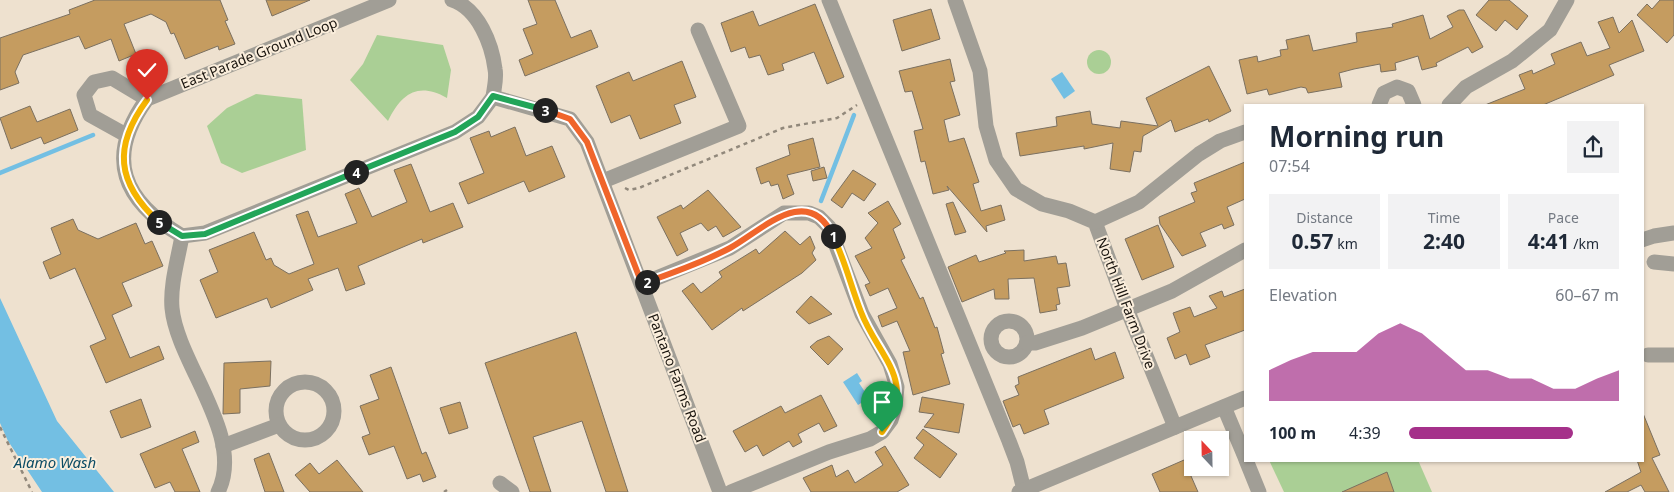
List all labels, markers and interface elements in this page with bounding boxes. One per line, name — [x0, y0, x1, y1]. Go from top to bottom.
street label: East Parade Ground Loop — [178, 12, 340, 93]
pin — [126, 49, 168, 100]
icon: check — [133, 56, 161, 84]
pin: 3 — [532, 98, 558, 122]
text: 3 — [541, 101, 550, 120]
text: Morning run — [1269, 117, 1444, 155]
button: share — [1567, 121, 1619, 173]
text: 07:54 — [1269, 155, 1310, 177]
pin: 4 — [344, 160, 368, 184]
text: 4 — [352, 163, 361, 182]
text: Distance — [1296, 208, 1353, 227]
text: Time — [1428, 208, 1460, 227]
text: Pace — [1548, 208, 1579, 227]
pin: 5 — [146, 210, 172, 234]
text: 5 — [155, 213, 164, 232]
pin: 1 — [820, 224, 846, 248]
text: 1 — [829, 227, 838, 246]
text: 0.57 — [1292, 227, 1334, 255]
text: 2:40 — [1423, 227, 1465, 255]
text: 4:41 — [1528, 227, 1570, 255]
street label: North Hill Farm Drive — [1093, 234, 1160, 371]
text: km — [1334, 234, 1358, 253]
text: /km — [1570, 234, 1599, 253]
pin: 2 — [634, 270, 660, 294]
text: 2 — [643, 273, 652, 292]
text: Elevation — [1269, 284, 1337, 306]
text: 60–67 m — [1555, 284, 1619, 306]
street label: Pantano Farms Road — [644, 311, 711, 445]
pin — [861, 381, 903, 432]
icon: arrive — [868, 388, 896, 416]
text: 100 m — [1269, 422, 1316, 444]
text: 4:39 — [1349, 422, 1381, 444]
north arrow — [1184, 431, 1229, 476]
map controls — [1184, 431, 1229, 476]
water label: Alamo Wash — [13, 452, 96, 472]

